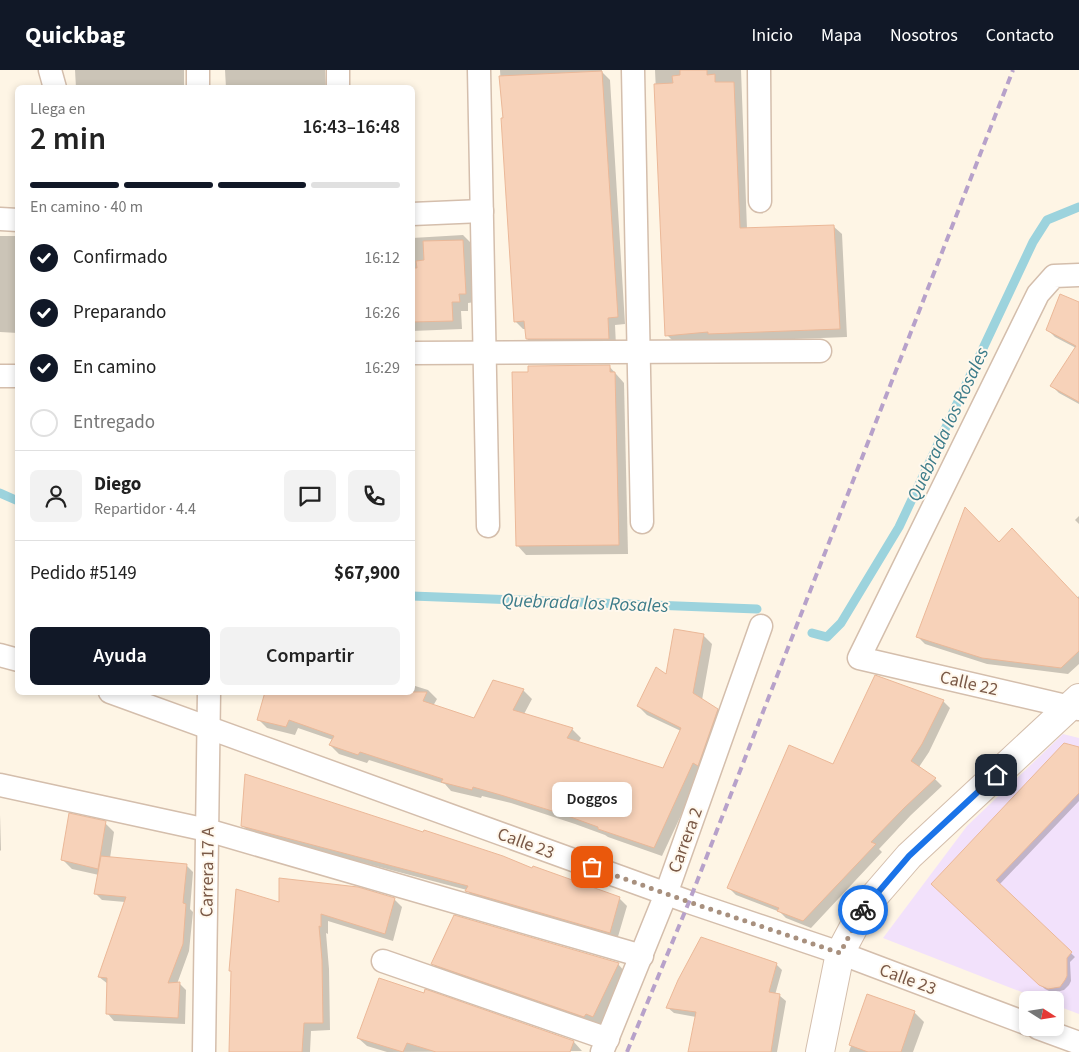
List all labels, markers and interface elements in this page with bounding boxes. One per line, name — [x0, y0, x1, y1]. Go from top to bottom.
text: Quickbag — [25, 18, 125, 53]
text: Inicio — [752, 23, 793, 48]
text: Mapa — [821, 23, 862, 48]
text: Nosotros — [890, 23, 958, 48]
text: Contacto — [986, 23, 1054, 48]
text: Llega en — [30, 98, 85, 120]
text: 16:43–16:48 — [302, 114, 400, 141]
text: 2 min — [30, 116, 106, 162]
text: En camino · 40 m — [30, 196, 143, 218]
icon: check — [30, 244, 58, 272]
text: Confirmado — [73, 244, 168, 271]
text: 16:12 — [364, 247, 400, 269]
icon: check — [30, 299, 58, 327]
text: Preparando — [73, 299, 166, 326]
text: 16:26 — [364, 302, 400, 324]
water label: Quebrada los Rosales — [901, 343, 996, 506]
icon: check — [30, 354, 58, 382]
text: En camino — [73, 354, 156, 381]
text: 16:29 — [364, 357, 400, 379]
text: Entregado — [73, 409, 155, 436]
button: person — [30, 470, 82, 522]
button: chat — [284, 470, 336, 522]
button: phone — [348, 470, 400, 522]
text: Diego — [94, 471, 141, 498]
text: Repartidor · 4.4 — [94, 498, 196, 520]
text: Pedido #5149 — [30, 560, 137, 587]
text: $67,900 — [334, 560, 400, 587]
water label: Quebrada los Rosales — [501, 587, 669, 620]
button: Ayuda — [30, 627, 210, 685]
button: Compartir — [220, 627, 400, 685]
street label: Calle 22 — [937, 665, 1000, 702]
pin — [975, 754, 1017, 796]
icon: home — [982, 761, 1010, 789]
callout: Doggos — [552, 782, 632, 817]
text: Doggos — [567, 788, 617, 810]
street label: Carrera 2 — [662, 804, 709, 876]
street label: Calle 23 — [494, 822, 558, 865]
street label: Carrera 17 A — [194, 826, 221, 917]
pin — [571, 846, 613, 888]
icon: bag — [578, 853, 606, 881]
courier — [838, 885, 888, 935]
icon: bike — [849, 896, 877, 924]
street label: Calle 23 — [876, 958, 940, 1001]
north arrow — [1019, 991, 1064, 1036]
map controls — [1019, 991, 1064, 1036]

